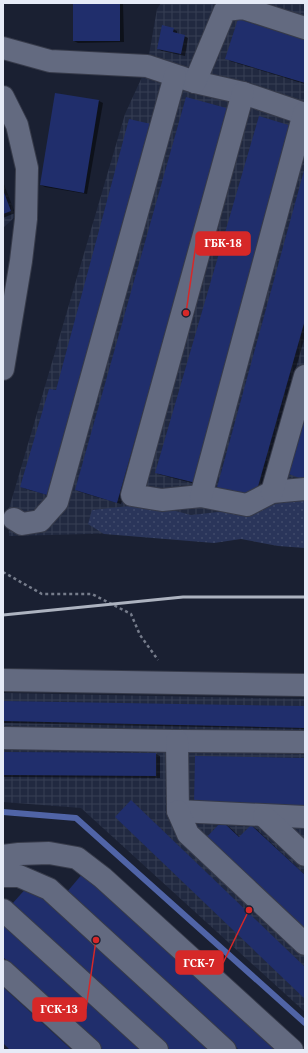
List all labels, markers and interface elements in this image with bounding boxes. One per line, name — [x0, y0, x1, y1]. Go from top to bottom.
callout: ГБК-18 — [196, 232, 250, 255]
text: ГБК-18 — [204, 235, 242, 250]
callout: ГСК-7 — [176, 951, 223, 974]
text: ГСК-7 — [183, 955, 215, 970]
callout: ГСК-13 — [33, 998, 86, 1021]
text: ГСК-13 — [40, 1001, 78, 1016]

